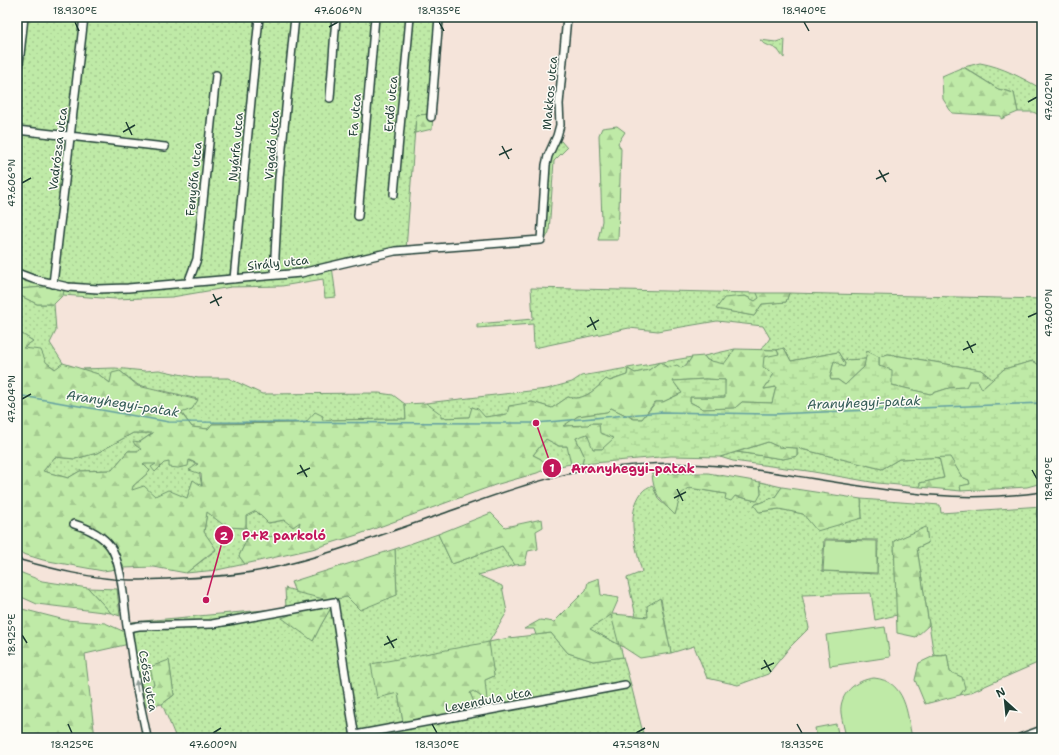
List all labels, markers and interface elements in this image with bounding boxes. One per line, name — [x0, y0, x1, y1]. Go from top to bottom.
text: 18.930°E — [53, 4, 97, 17]
text: 47.606°N — [314, 4, 362, 17]
text: 18.935°E — [417, 4, 461, 17]
text: 18.940°E — [782, 4, 826, 17]
street label: Makkos utca — [539, 55, 561, 131]
text: 47.602°N — [1042, 73, 1055, 121]
street label: Erdő utca — [381, 75, 401, 133]
street label: Fa utca — [345, 92, 365, 137]
street label: Vadrózsa utca — [45, 106, 71, 191]
street label: Vigadó utca — [261, 109, 283, 181]
street label: Nyárfa utca — [225, 111, 247, 182]
street label: Fenyőfa utca — [182, 141, 206, 217]
text: 47.606°N — [5, 159, 18, 207]
street label: Sirály utca — [247, 252, 310, 274]
text: 47.600°N — [1042, 289, 1055, 337]
text: 47.604°N — [5, 375, 18, 423]
water label: Aranyhegyi-patak — [65, 386, 181, 421]
water label: Aranyhegyi-patak — [807, 392, 922, 413]
callout: Aranyhegyi-patak — [542, 456, 703, 481]
text: 18.940°E — [1042, 457, 1055, 501]
text: 1 — [549, 460, 555, 476]
text: Aranyhegyi-patak — [571, 460, 695, 477]
callout: P+R parkoló — [214, 523, 334, 548]
text: P+R parkoló — [242, 527, 326, 544]
text: 2 — [220, 528, 229, 544]
text: 18.925°E — [5, 613, 18, 657]
street label: Csősz utca — [135, 649, 161, 713]
one-way arrow — [134, 680, 140, 692]
north arrow — [985, 681, 1025, 721]
street label: Levendula utca — [443, 684, 533, 716]
text: N — [993, 684, 1008, 701]
text: 18.925°E — [50, 738, 94, 751]
text: 47.600°N — [189, 738, 237, 751]
text: 18.930°E — [415, 738, 459, 751]
text: 47.598°N — [612, 738, 660, 751]
text: 18.935°E — [780, 738, 824, 751]

